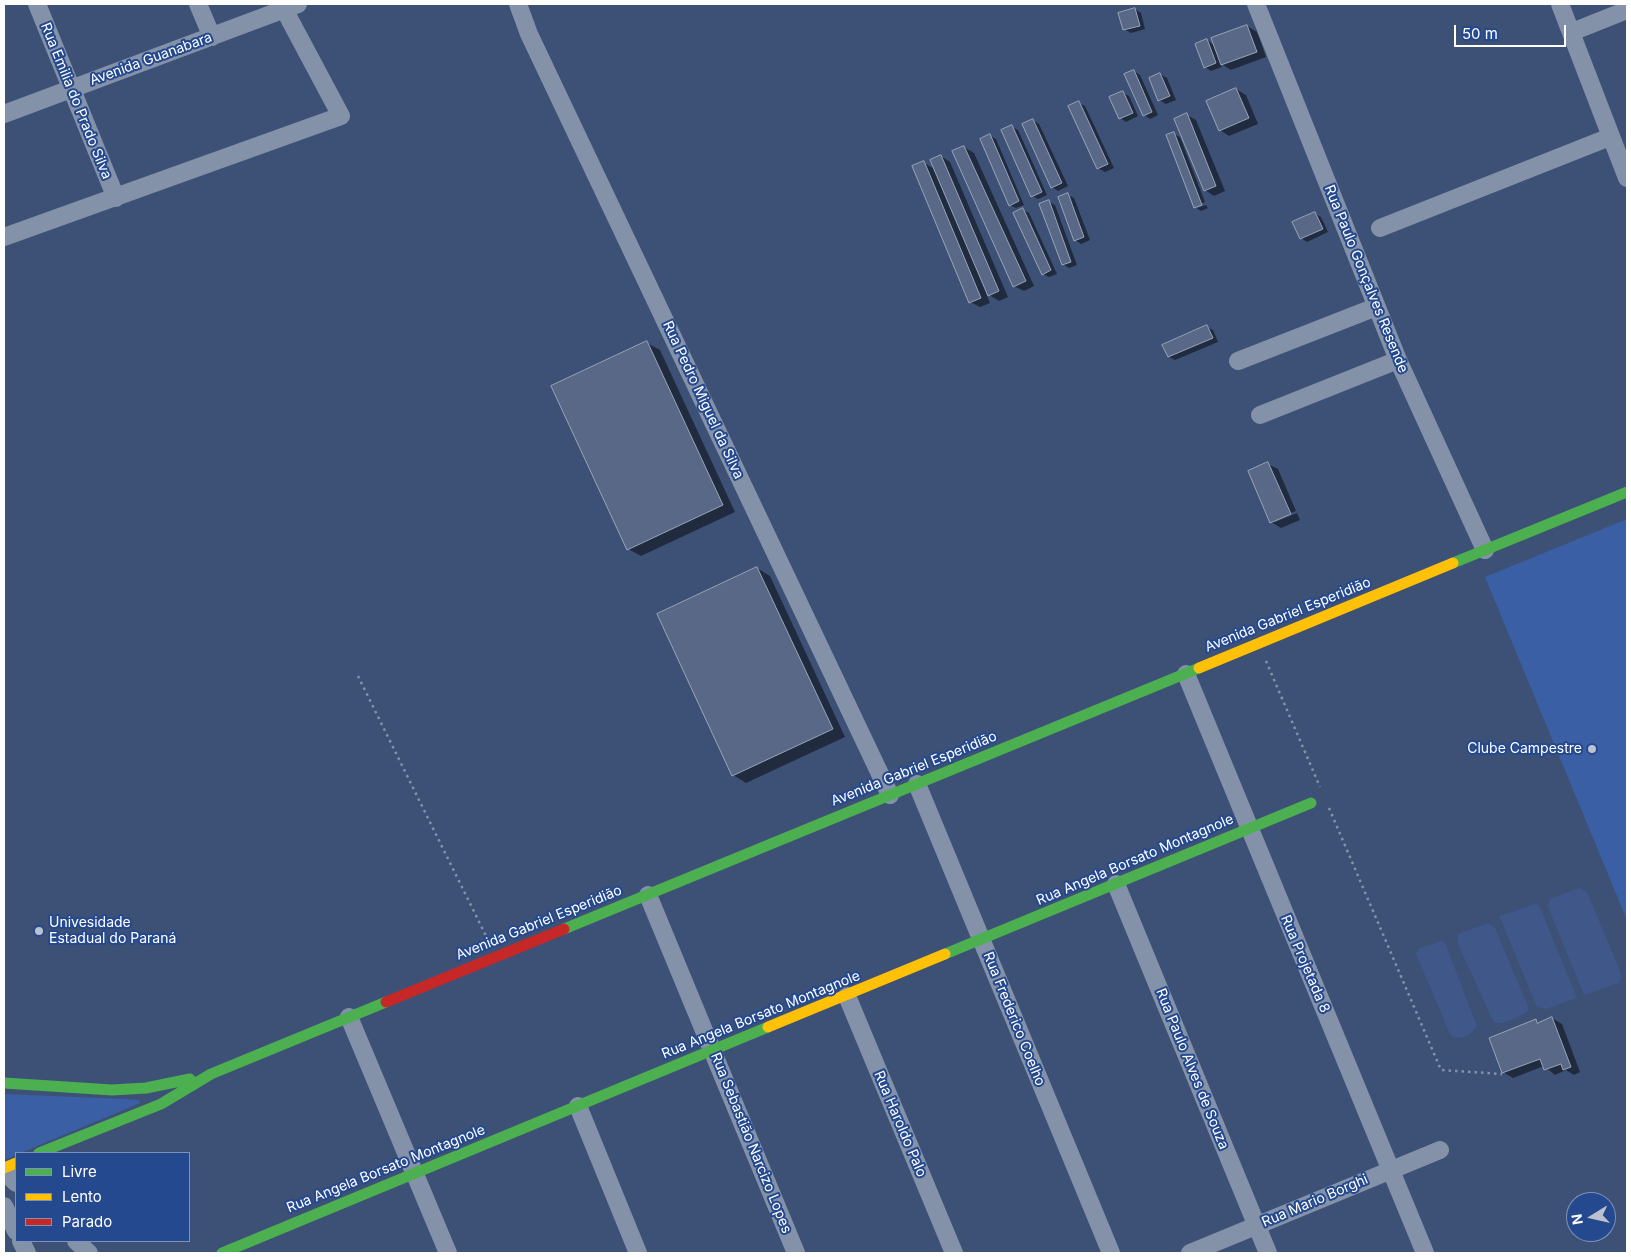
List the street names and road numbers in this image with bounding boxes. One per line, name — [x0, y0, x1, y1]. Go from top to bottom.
street label: Rua Emilia do Prado Silva — [37, 20, 115, 182]
street label: Avenida Guanabara — [88, 29, 214, 89]
street label: Rua Paulo Gonçalves Resende — [1321, 183, 1411, 375]
street label: Rua Pedro Miguel da Silva — [659, 318, 747, 482]
street label: Avenida Gabriel Esperidião — [1203, 574, 1373, 656]
street label: Avenida Gabriel Esperidião — [829, 728, 999, 810]
street label: Rua Angela Borsato Montagnole — [1034, 811, 1236, 909]
street label: Avenida Gabriel Esperidião — [454, 882, 624, 964]
street label: Rua Projetada 8 — [1277, 913, 1333, 1015]
street label: Rua Frederico Coelho — [979, 950, 1049, 1088]
street label: Rua Angela Borsato Montagnole — [659, 967, 863, 1063]
street label: Rua Paulo Alves de Souza — [1152, 986, 1232, 1152]
street label: Rua Sebastião Narcizo Lopes — [707, 1050, 795, 1236]
street label: Rua Haroldo Palo — [870, 1068, 930, 1180]
street label: Rua Angela Borsato Montagnole — [284, 1121, 488, 1217]
street label: Rua Mario Borghi — [1259, 1171, 1371, 1231]

